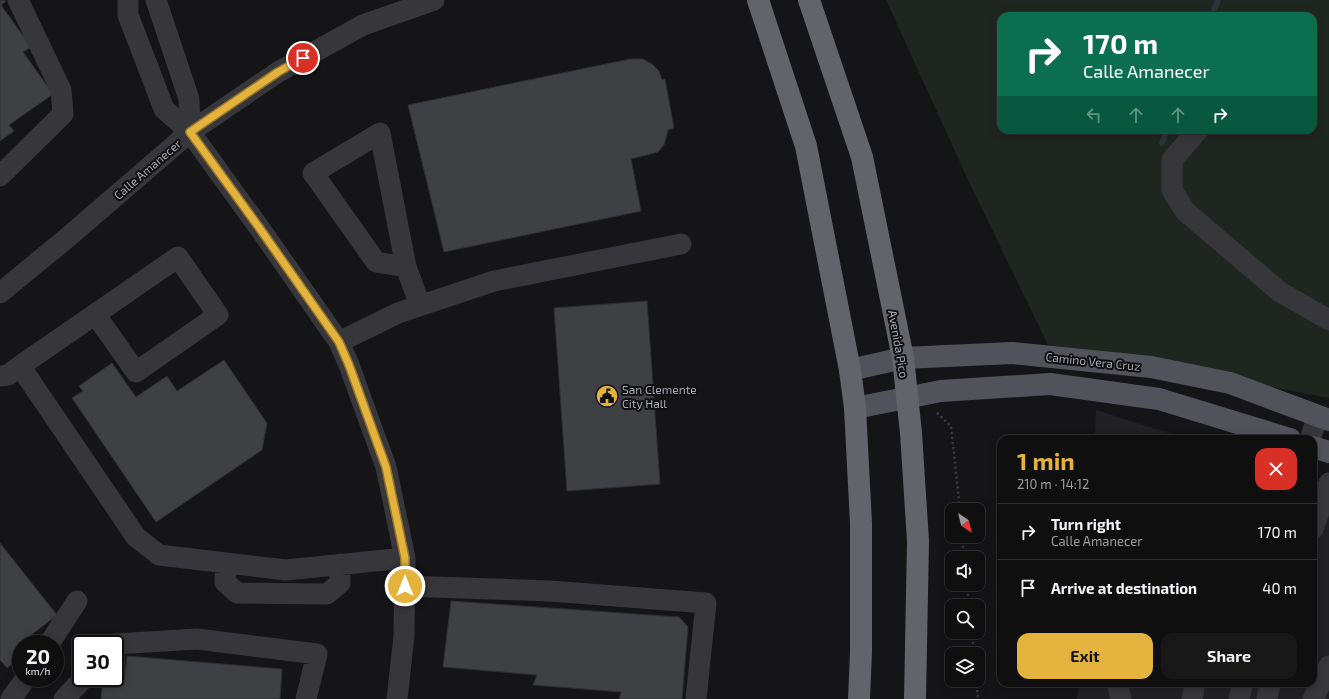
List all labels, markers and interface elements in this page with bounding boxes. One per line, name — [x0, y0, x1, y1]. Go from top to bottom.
text: 170 m — [1083, 26, 1158, 60]
icon: right — [1017, 28, 1069, 80]
pin — [286, 41, 320, 75]
icon: arrive — [292, 47, 314, 69]
text: Calle Amanecer — [1083, 60, 1210, 82]
icon: left — [1083, 104, 1105, 126]
icon: ahead — [1125, 104, 1147, 126]
icon: ahead — [1167, 104, 1189, 126]
icon: right — [1209, 104, 1231, 126]
street label: Calle Amanecer — [111, 136, 184, 202]
street label: Avenida Pico — [886, 309, 912, 379]
street label: Camino Vera Cruz — [1045, 349, 1141, 373]
place label: San Clemente City Hall — [622, 382, 697, 410]
public building icon: San Clemente City Hall — [594, 383, 620, 409]
text: 1 min — [1017, 446, 1075, 475]
button: close — [1255, 448, 1297, 490]
text: 210 m · 14:12 — [1017, 476, 1089, 492]
north arrow — [945, 503, 985, 543]
map controls — [945, 503, 985, 687]
text: Turn right — [1051, 515, 1121, 533]
icon: right — [1017, 521, 1039, 543]
text: 170 m — [1258, 523, 1297, 541]
text: Calle Amanecer — [1051, 533, 1142, 549]
button: sound — [945, 551, 985, 591]
position arrow — [384, 565, 426, 607]
icon: arrive — [1017, 577, 1039, 599]
text: Arrive at destination — [1051, 579, 1197, 597]
text: 40 m — [1262, 579, 1297, 597]
button: search — [945, 599, 985, 639]
button: Exit — [1017, 633, 1153, 679]
button: Share — [1161, 633, 1297, 679]
speed limit sign: 30 — [72, 635, 124, 687]
text: 20 — [26, 644, 50, 668]
button: layers — [945, 647, 985, 687]
text: km/h — [26, 665, 50, 677]

